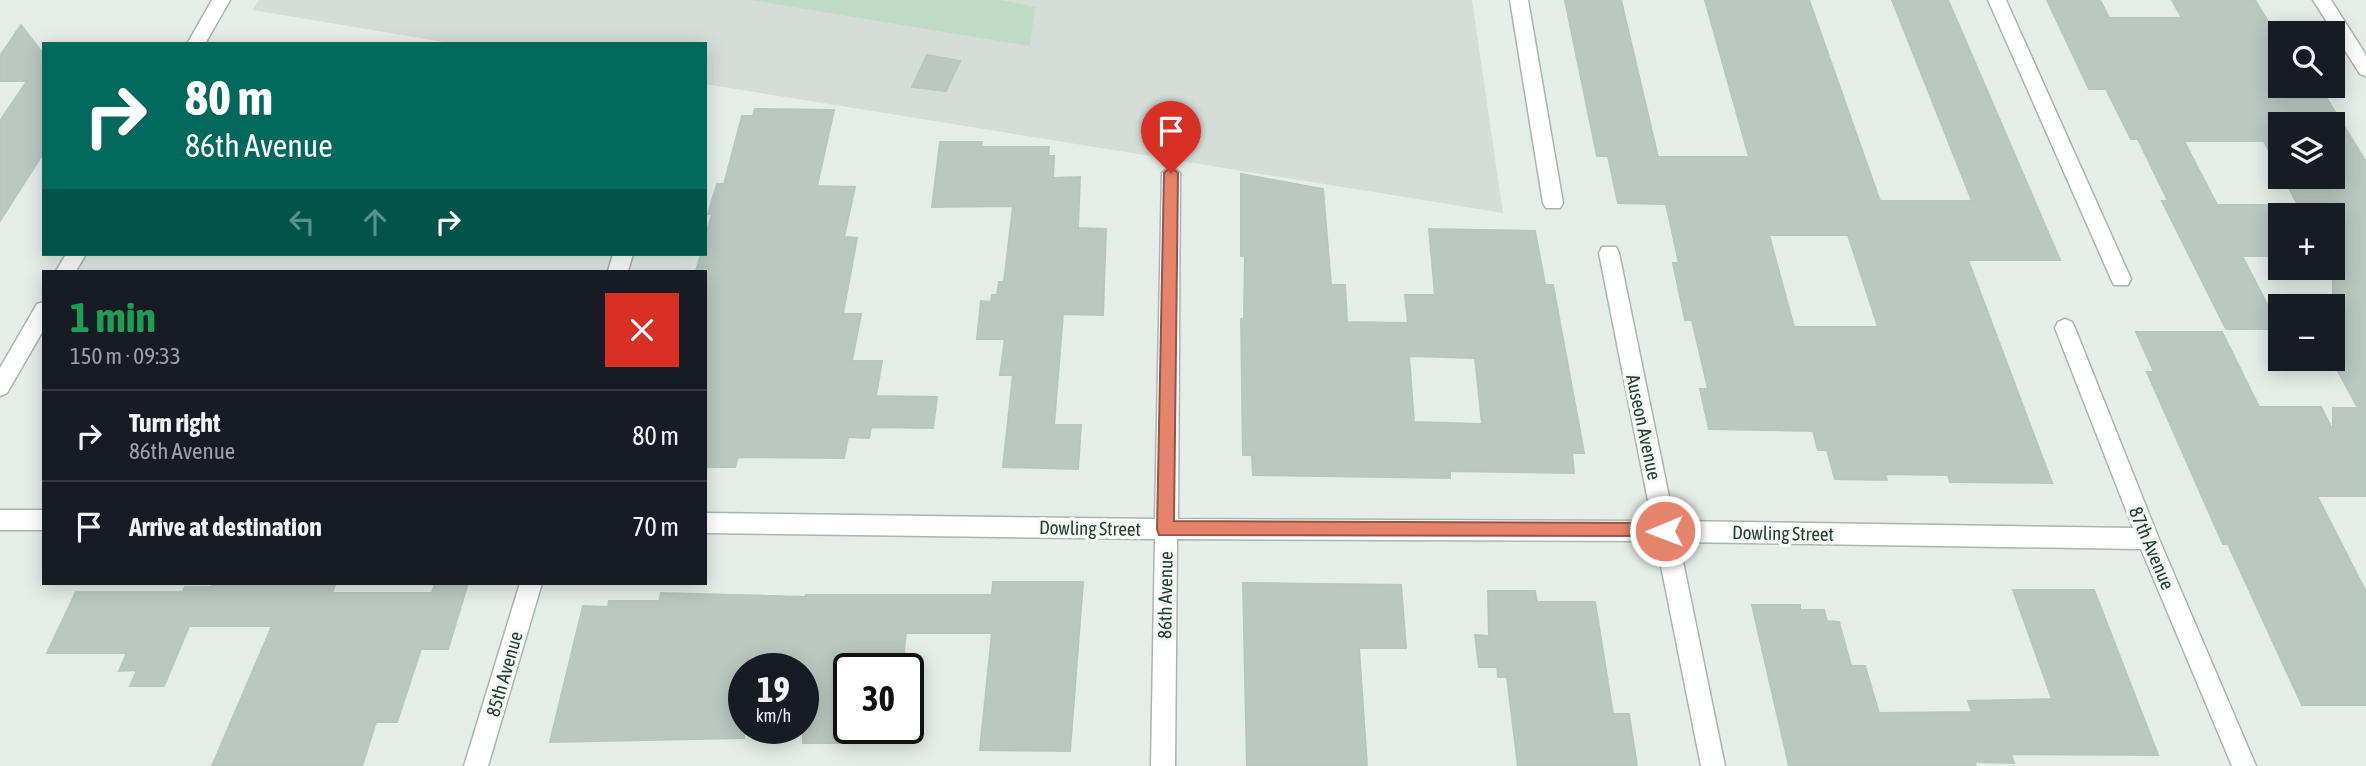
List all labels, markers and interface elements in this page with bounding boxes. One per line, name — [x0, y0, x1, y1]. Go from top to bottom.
map controls — [2268, 21, 2345, 371]
button: search — [2268, 21, 2345, 98]
text: 80 m — [185, 69, 273, 125]
icon: right — [70, 70, 161, 161]
pin — [1141, 101, 1201, 173]
icon: arrive — [1152, 112, 1190, 150]
button: layers — [2268, 112, 2345, 189]
text: 86th Avenue — [185, 127, 333, 164]
icon: left — [283, 203, 321, 241]
icon: ahead — [356, 203, 394, 241]
icon: right — [429, 203, 467, 241]
button: + — [2268, 203, 2345, 280]
text: 1 min — [70, 293, 156, 341]
button: close — [605, 293, 679, 367]
button: − — [2268, 294, 2345, 371]
text: 150 m · 09:33 — [70, 343, 181, 369]
street label: Auseon Avenue — [1622, 372, 1666, 482]
text: Turn right — [129, 408, 220, 438]
icon: right — [70, 417, 108, 455]
text: 80 m — [632, 421, 679, 451]
text: 86th Avenue — [129, 438, 235, 464]
position arrow — [1628, 494, 1702, 568]
street label: 87th Avenue — [2125, 503, 2179, 593]
icon: arrive — [70, 508, 108, 546]
text: Arrive at destination — [129, 512, 322, 542]
text: 70 m — [632, 512, 679, 542]
street label: Dowling Street — [1039, 516, 1141, 540]
street label: Dowling Street — [1732, 521, 1834, 545]
street label: 86th Avenue — [1153, 551, 1177, 639]
street label: 85th Avenue — [481, 629, 527, 719]
speed limit sign: 30 — [833, 653, 924, 744]
text: 19 — [757, 669, 790, 709]
text: km/h — [756, 705, 791, 726]

